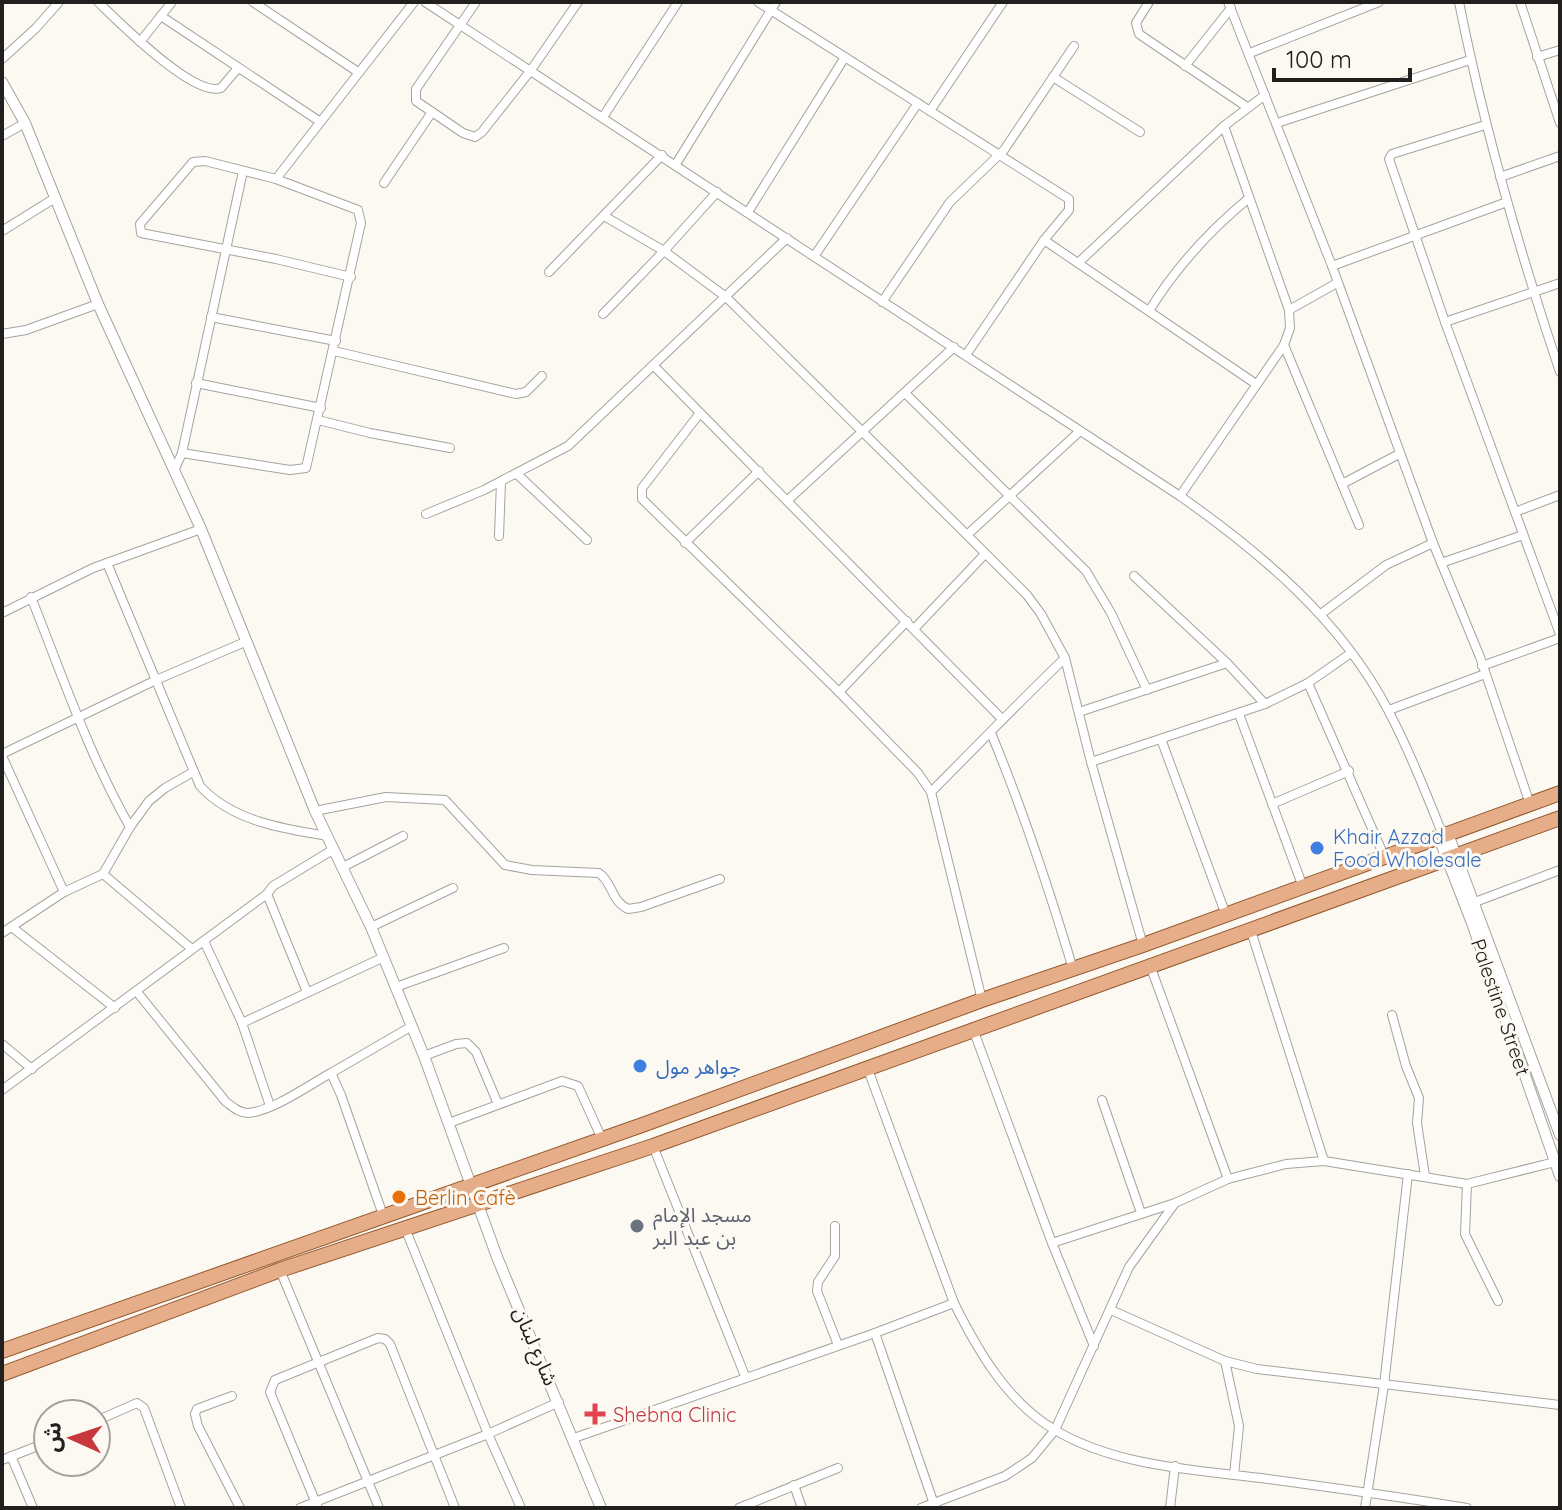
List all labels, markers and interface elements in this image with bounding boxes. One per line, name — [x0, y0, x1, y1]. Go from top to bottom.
scale bar — [1274, 32, 1410, 82]
text: 100 m — [1286, 44, 1352, 74]
place label: Khair Azzad Food Wholesale — [1333, 824, 1482, 872]
marker: Khair Azzad Food Wholesale — [1308, 839, 1326, 857]
street label: Palestine Street — [1466, 935, 1536, 1079]
place label: جواهر مول — [656, 1054, 741, 1079]
marker: جواهر مول — [631, 1057, 649, 1075]
place label: Berlin Cafè — [415, 1185, 516, 1210]
marker: Berlin Cafè — [390, 1188, 408, 1206]
place label: مسجد الإمام بن عبد البر — [652, 1202, 752, 1250]
marker: مسجد الإمام بن عبد البر — [628, 1217, 646, 1235]
street label: شارع لبنان — [506, 1303, 564, 1390]
north arrow — [32, 1398, 112, 1478]
place label: Shebna Clinic — [613, 1402, 736, 1427]
marker: Shebna Clinic — [584, 1403, 606, 1425]
text: ش — [37, 1421, 67, 1453]

